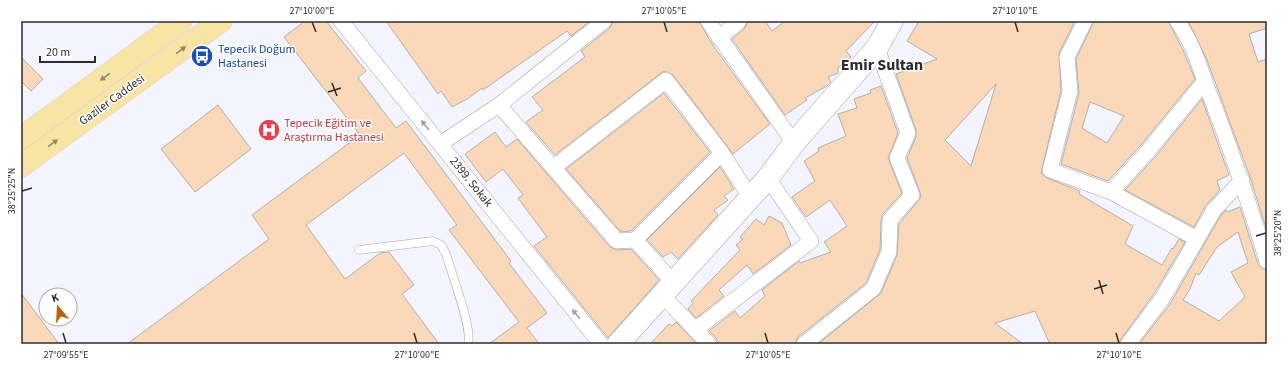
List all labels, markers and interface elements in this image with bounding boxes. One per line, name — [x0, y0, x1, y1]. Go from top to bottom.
text: 27°10'00"E — [289, 4, 335, 18]
text: 27°10'05"E — [641, 4, 687, 18]
text: 27°10'10"E — [992, 4, 1038, 18]
scale bar — [40, 38, 95, 64]
place label: Tepecik Doğum Hastanesi — [218, 41, 295, 72]
bus stop icon: Tepecik Doğum Hastanesi — [189, 43, 215, 69]
text: 20 m — [46, 44, 70, 61]
one-way arrow — [175, 46, 186, 55]
district label: Emir Sultan — [841, 54, 923, 76]
street label: Gaziler Caddesi — [76, 70, 148, 130]
one-way arrow — [99, 73, 110, 81]
place label: Tepecik Eğitim ve Araştırma Hastanesi — [284, 115, 384, 146]
hospital icon: Tepecik Eğitim ve Araştırma Hastanesi — [256, 117, 282, 143]
one-way arrow — [421, 119, 429, 130]
one-way arrow — [47, 139, 58, 147]
street label: 2399. Sokak — [446, 153, 497, 211]
text: 38°25'25"N — [5, 168, 19, 214]
text: 38°25'20"N — [1271, 210, 1285, 256]
north arrow — [38, 287, 78, 327]
text: K — [50, 290, 61, 306]
one-way arrow — [572, 308, 581, 319]
text: 27°09'55"E — [43, 348, 89, 362]
text: 27°10'00"E — [394, 348, 440, 362]
text: 27°10'05"E — [745, 348, 791, 362]
text: 27°10'10"E — [1096, 348, 1142, 362]

